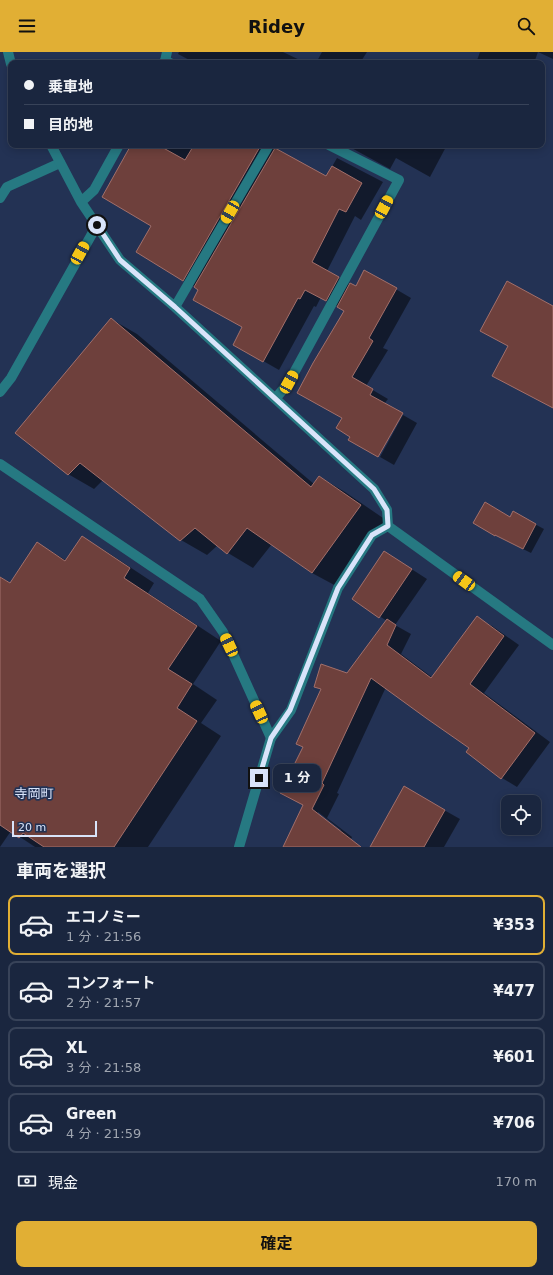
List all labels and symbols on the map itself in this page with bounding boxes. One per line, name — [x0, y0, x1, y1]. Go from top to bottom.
car — [373, 194, 395, 220]
car — [219, 199, 241, 225]
route start — [88, 216, 106, 234]
car — [69, 240, 91, 266]
car — [278, 369, 300, 395]
car — [451, 569, 477, 593]
car — [218, 632, 240, 658]
car — [248, 699, 270, 725]
callout: 1 分 — [273, 764, 321, 792]
route end — [250, 769, 268, 787]
district label: 寺岡町 — [14, 786, 54, 801]
scale bar — [12, 819, 97, 838]

